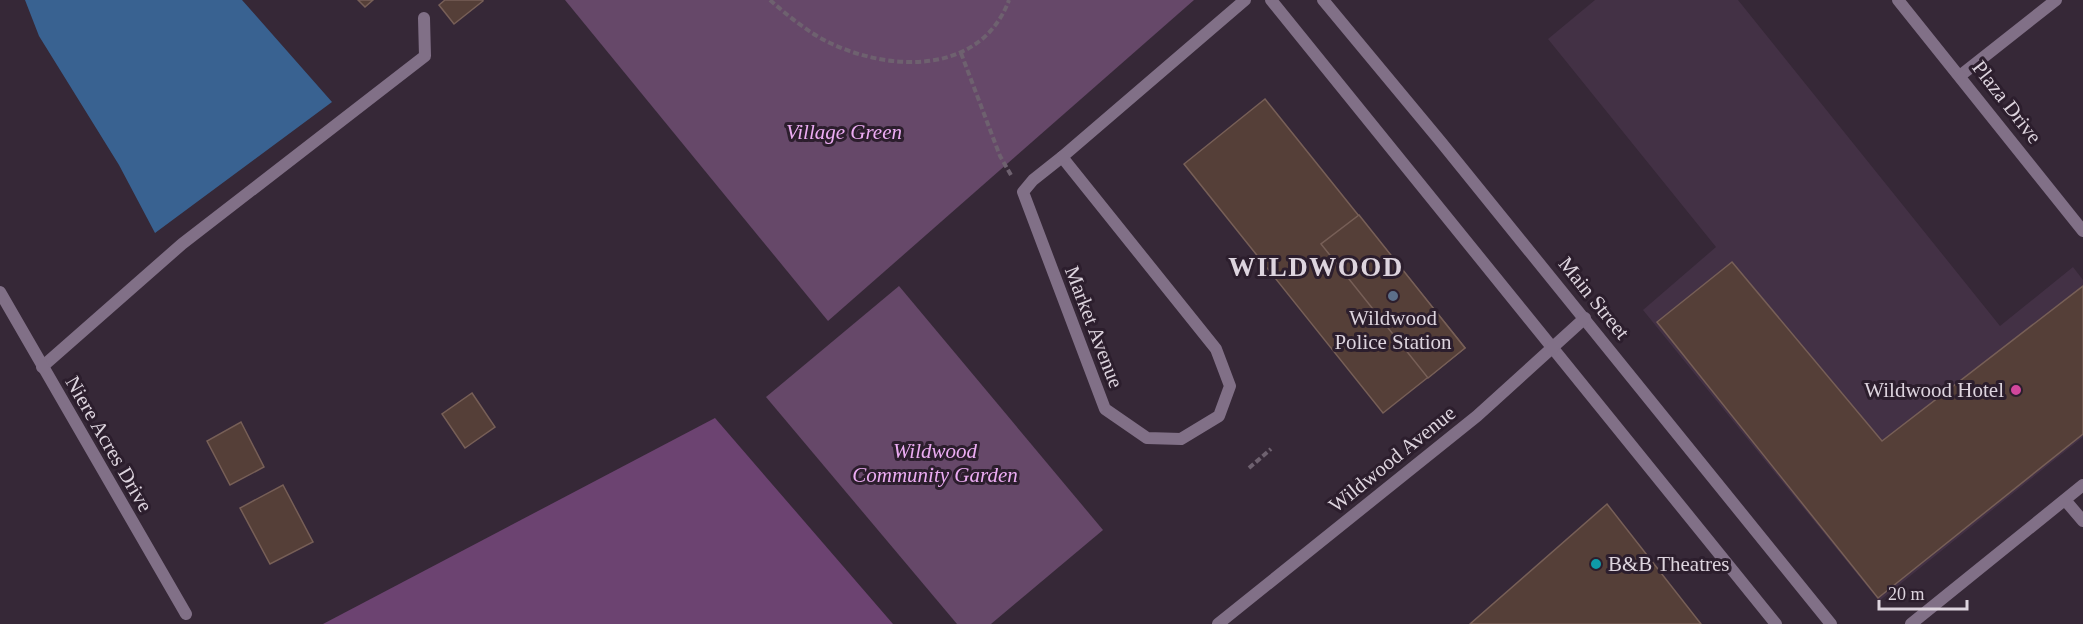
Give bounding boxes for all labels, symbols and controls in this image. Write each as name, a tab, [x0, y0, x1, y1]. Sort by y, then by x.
street label: Plaza Drive	[1967, 56, 2047, 148]
park label: Village Green	[786, 120, 902, 144]
district label: WILDWOOD	[1228, 252, 1404, 282]
street label: Main Street	[1554, 252, 1634, 344]
street label: Market Avenue	[1060, 263, 1128, 391]
marker: Wildwood Police Station	[1386, 289, 1400, 303]
place label: Wildwood Police Station	[1334, 306, 1452, 354]
street label: Niere Acres Drive	[60, 372, 158, 516]
place label: Wildwood Hotel	[1864, 378, 2004, 402]
marker: Wildwood Hotel	[2009, 383, 2023, 397]
street label: Wildwood Avenue	[1324, 401, 1460, 517]
park label: Wildwood Community Garden	[852, 439, 1018, 487]
place label: B&B Theatres	[1608, 552, 1730, 576]
marker: B&B Theatres	[1589, 557, 1603, 571]
scale bar	[1879, 573, 1968, 611]
text: 20 m	[1888, 584, 1925, 604]

